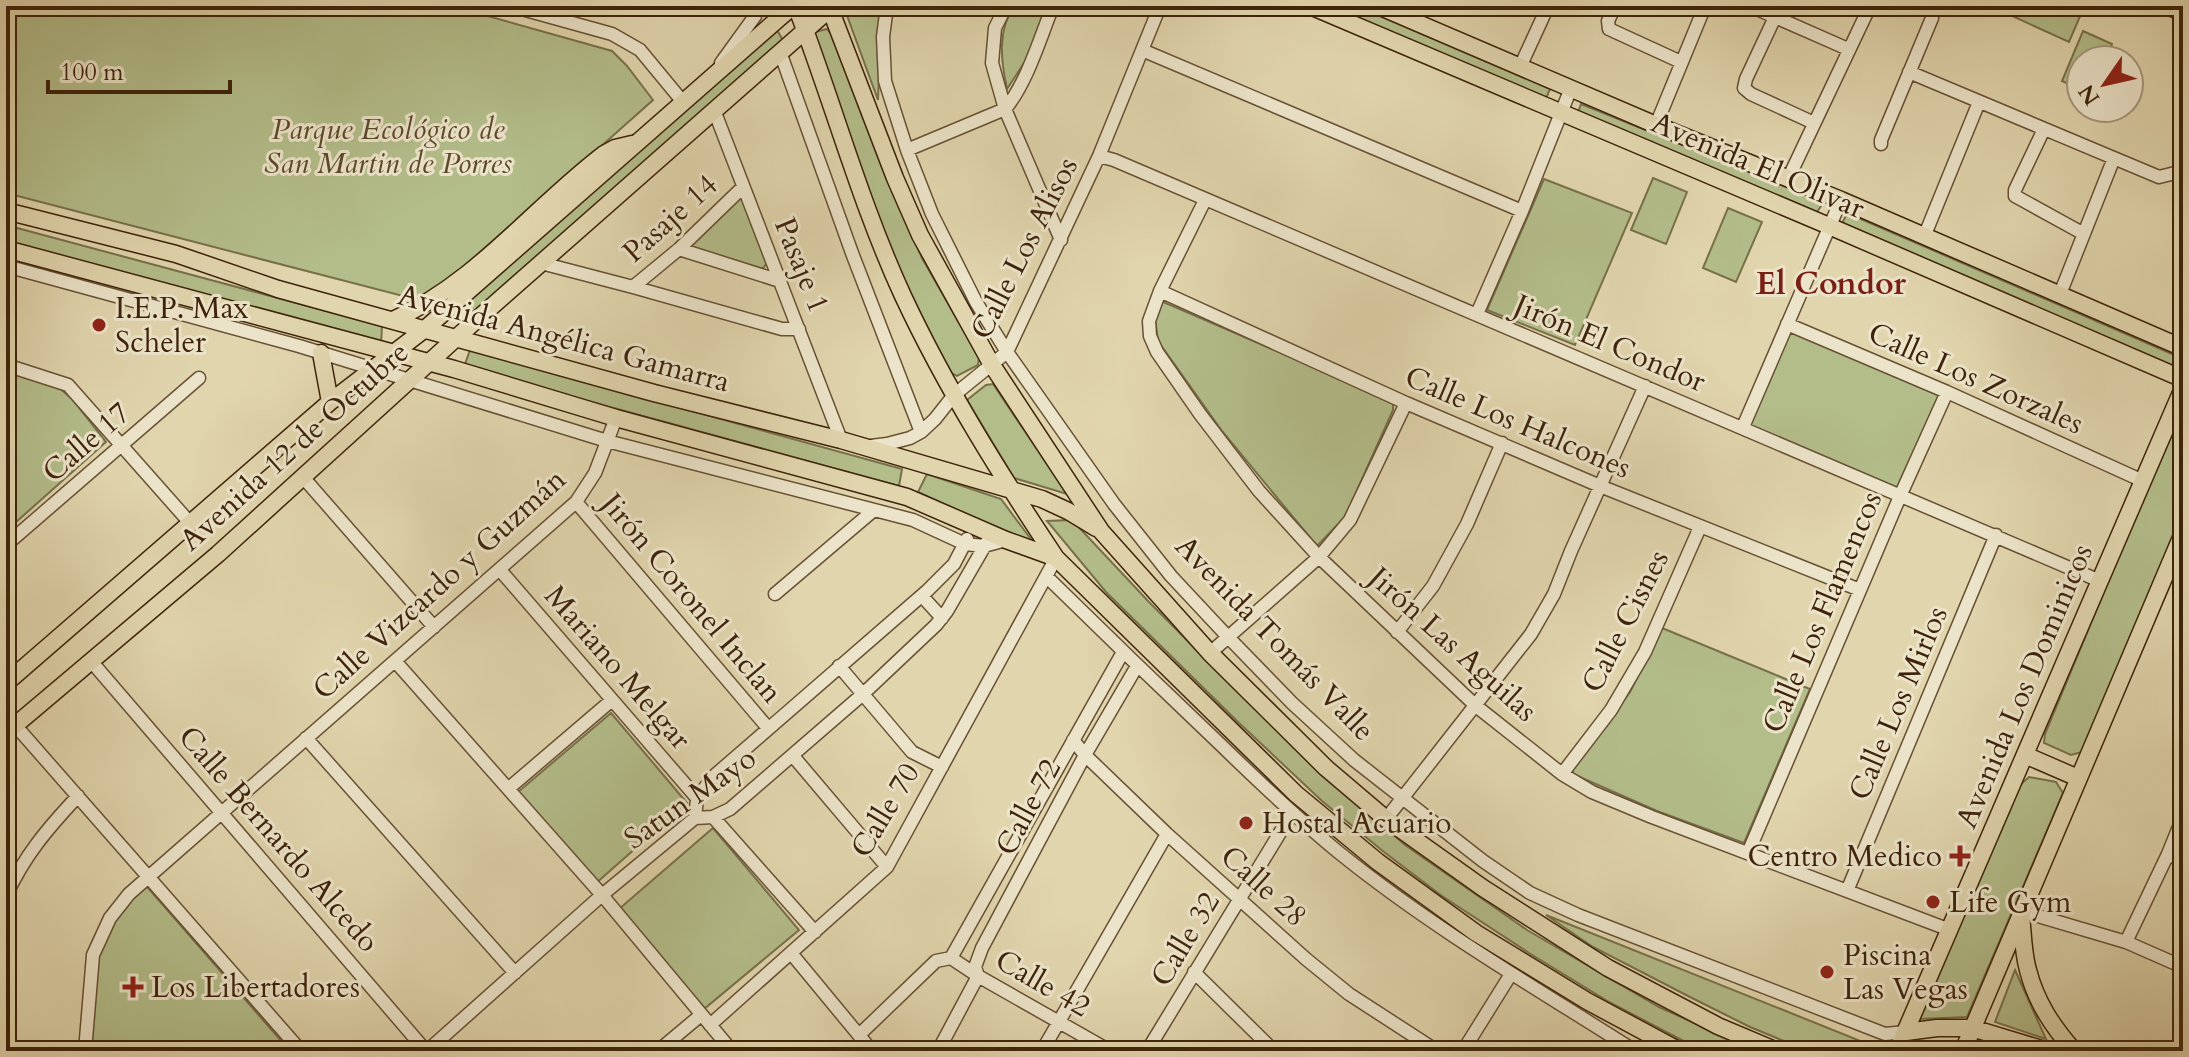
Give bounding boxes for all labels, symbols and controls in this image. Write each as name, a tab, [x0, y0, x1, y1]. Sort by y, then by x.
scale bar	[48, 44, 230, 94]
north arrow	[2065, 44, 2145, 124]
text: 100 m	[60, 56, 124, 89]
text: N	[2071, 78, 2107, 111]
street label: Avenida El Olivar	[1645, 102, 1871, 229]
park label: Parque Ecológico de San Martin de Porres	[264, 109, 512, 184]
street label: Calle Los Alisos	[961, 150, 1088, 346]
street label: Pasaje 14	[614, 165, 727, 272]
street label: Pasaje 1	[764, 212, 839, 319]
district label: El Condor	[1756, 262, 1906, 306]
street label: Avenida Angélica Gamarra	[393, 274, 734, 403]
street label: Jirón El Condor	[1504, 283, 1712, 402]
place label: I.E.P. Max Scheler	[115, 288, 249, 363]
street label: Calle Los Zorzales	[1862, 313, 2090, 444]
marker: I.E.P. Max Scheler	[90, 316, 108, 334]
street label: Avenida 12 de Octubre	[171, 332, 418, 560]
street label: Calle Los Halcones	[1399, 356, 1637, 489]
street label: Calle 17	[34, 393, 139, 492]
street label: Calle Vizcardo y Guzmán	[304, 460, 575, 709]
street label: Jirón Coronel Inclan	[589, 482, 792, 712]
street label: Calle Los Flamencos	[1753, 485, 1892, 739]
street label: Avenida Tomás Valle	[1166, 527, 1384, 750]
street label: Avenida Los Dominicos	[1946, 538, 2103, 835]
street label: Calle Cisnes	[1572, 543, 1679, 700]
street label: Jirón Las Aguilas	[1357, 555, 1546, 731]
street label: Mariano Melgar	[535, 576, 700, 758]
street label: Calle Los Mirlos	[1839, 600, 1958, 806]
street label: Calle Bernardo Alcedo	[169, 717, 388, 961]
street label: Satun Mayo	[616, 738, 764, 859]
street label: Calle 72	[986, 752, 1071, 863]
street label: Calle 70	[841, 755, 930, 865]
place label: Hostal Acuario	[1262, 803, 1452, 844]
marker: Hostal Acuario	[1237, 814, 1255, 832]
street label: Calle 28	[1211, 836, 1316, 936]
place label: Centro Medico	[1748, 836, 1942, 877]
marker: Centro Medico	[1949, 845, 1971, 867]
place label: Life Gym	[1949, 882, 2072, 923]
street label: Calle 32	[1141, 884, 1230, 994]
marker: Life Gym	[1924, 893, 1942, 911]
place label: Piscina Las Vegas	[1843, 935, 1968, 1010]
street label: Calle 42	[988, 940, 1098, 1027]
marker: Piscina Las Vegas	[1818, 963, 1836, 981]
place label: Los Libertadores	[151, 967, 360, 1008]
marker: Los Libertadores	[122, 976, 144, 998]

